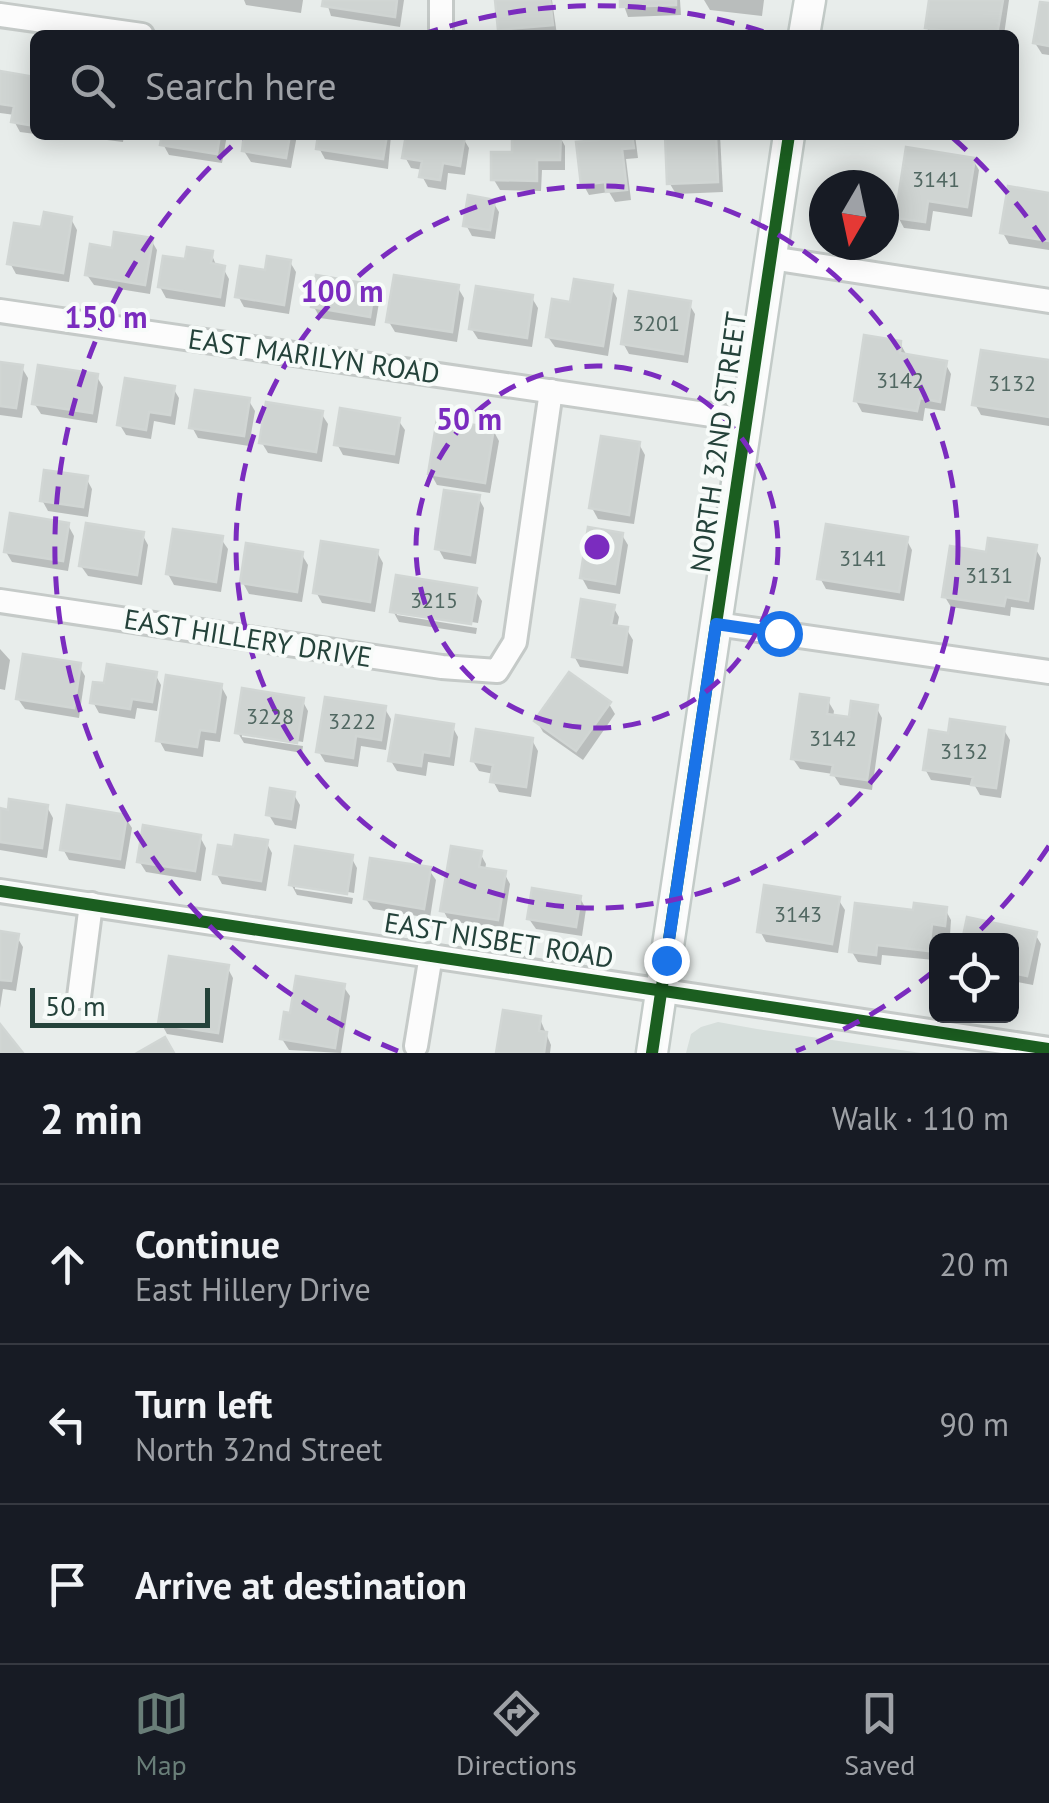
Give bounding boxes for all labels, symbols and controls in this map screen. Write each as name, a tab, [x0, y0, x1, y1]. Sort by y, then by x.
search box	[30, 30, 1019, 140]
icon: search	[65, 58, 120, 113]
text: Search here	[145, 61, 337, 110]
house number: 3141	[912, 165, 960, 193]
north arrow	[809, 170, 899, 260]
text: 100 m	[301, 271, 383, 310]
text: 150 m	[65, 297, 147, 336]
house number: 3201	[632, 309, 680, 337]
street label: NORTH 32ND STREET	[681, 309, 754, 575]
street label: EAST MARILYN ROAD	[186, 320, 442, 391]
house number: 3142	[876, 366, 924, 394]
house number: 3132	[988, 369, 1036, 397]
text: 50 m	[436, 399, 502, 438]
centre of rings	[579, 529, 615, 565]
house number: 3141	[839, 544, 887, 572]
house number: 3131	[965, 561, 1013, 589]
house number: 3215	[410, 586, 458, 614]
street label: EAST HILLERY DRIVE	[121, 600, 375, 675]
route start	[757, 611, 803, 657]
house number: 3228	[246, 702, 294, 730]
house number: 3222	[328, 707, 376, 735]
house number: 3142	[809, 724, 857, 752]
house number: 3132	[940, 737, 988, 765]
house number: 3143	[774, 900, 822, 928]
street label: EAST NISBET ROAD	[382, 903, 616, 976]
map controls	[929, 933, 1019, 1023]
button: locate	[929, 933, 1019, 1023]
route end	[644, 938, 690, 984]
scale bar	[30, 983, 210, 1028]
text: 50 m	[45, 987, 106, 1024]
text: 2 min	[40, 1091, 142, 1146]
text: Walk · 110 m	[832, 1097, 1009, 1139]
text: Continue	[135, 1219, 280, 1268]
icon: ahead	[40, 1237, 95, 1292]
text: 20 m	[940, 1243, 1009, 1285]
text: East Hillery Drive	[135, 1268, 371, 1310]
text: Turn left	[135, 1379, 272, 1428]
icon: left	[40, 1397, 95, 1452]
text: 90 m	[940, 1403, 1009, 1445]
text: North 32nd Street	[135, 1428, 382, 1470]
icon: arrive	[40, 1557, 95, 1612]
text: Arrive at destination	[135, 1560, 467, 1609]
tab: Map	[134, 1686, 189, 1783]
tab: Directions	[456, 1686, 577, 1783]
tab: Saved	[844, 1686, 915, 1783]

